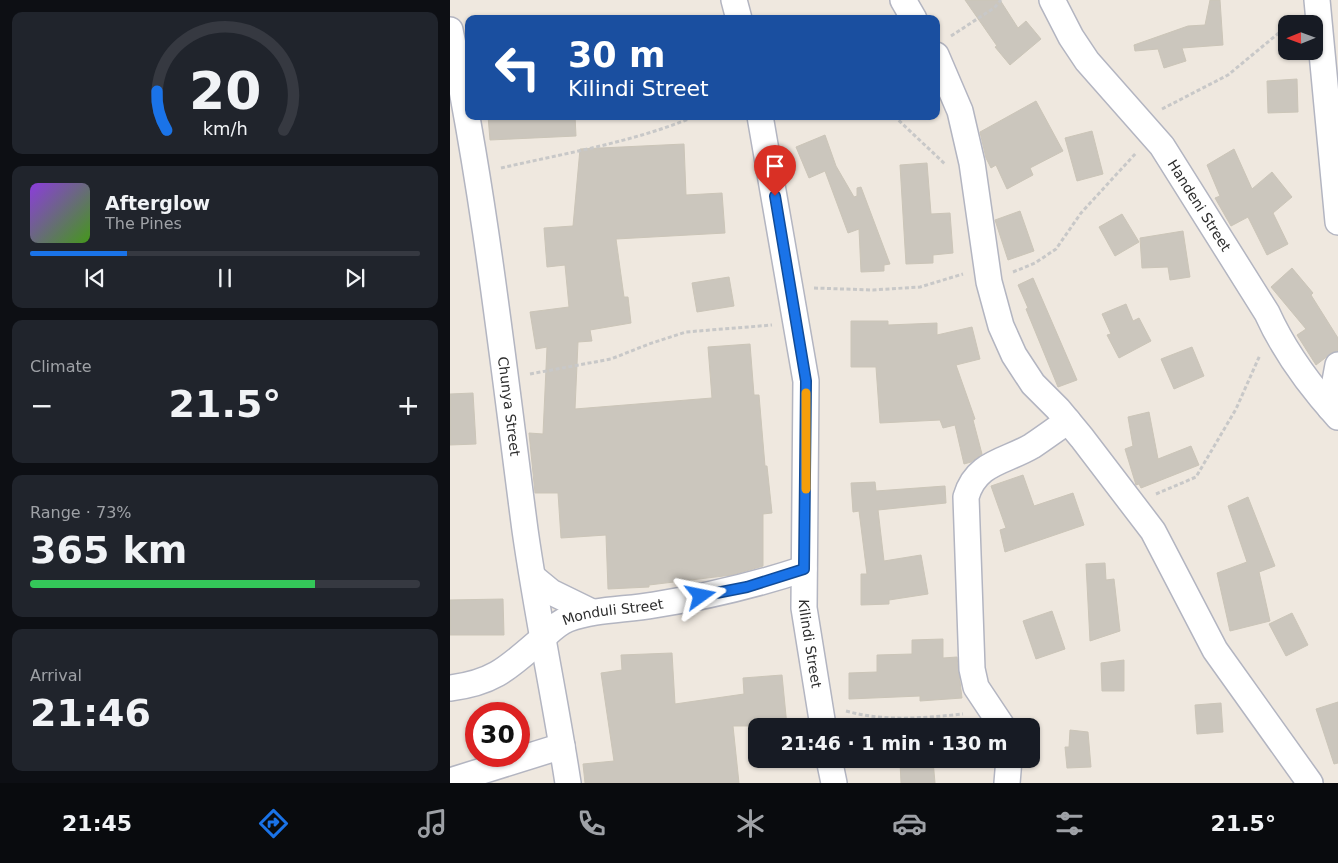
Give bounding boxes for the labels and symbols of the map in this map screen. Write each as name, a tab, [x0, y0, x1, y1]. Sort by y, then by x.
north arrow	[1278, 15, 1322, 60]
pin	[754, 145, 796, 196]
street label: Handeni Street	[1165, 157, 1234, 255]
street label: Chunya Street	[495, 355, 523, 458]
position arrow	[674, 569, 726, 621]
street label: Monduli Street	[560, 596, 665, 628]
street label: Kilindi Street	[796, 599, 825, 690]
speed limit sign: 30	[465, 702, 530, 767]

